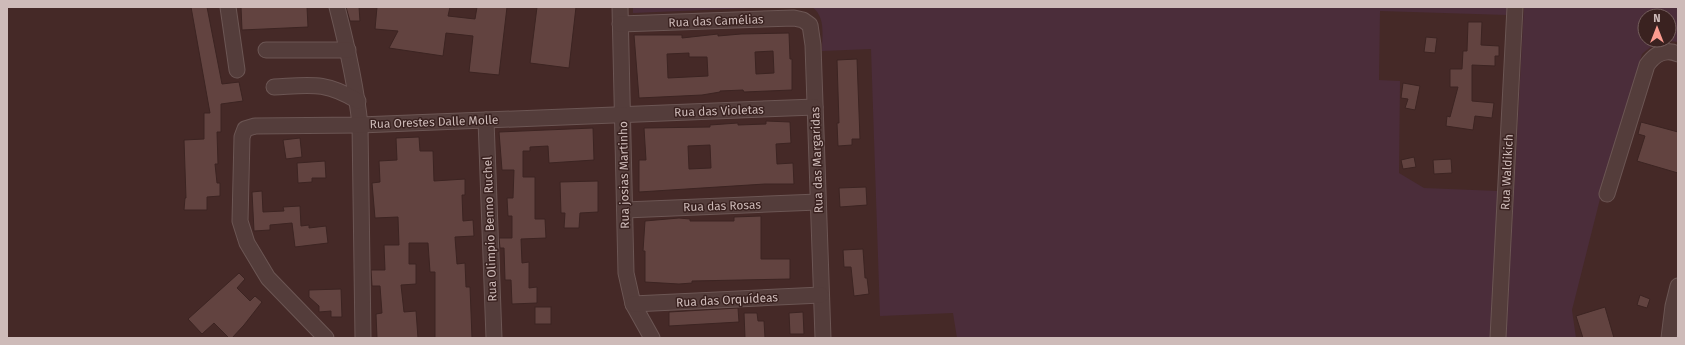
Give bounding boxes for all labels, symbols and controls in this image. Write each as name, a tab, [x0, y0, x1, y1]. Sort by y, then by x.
north arrow	[1637, 8, 1677, 48]
street label: Rua das Camélias	[668, 12, 764, 30]
text: N	[1653, 12, 1661, 25]
street label: Rua das Violetas	[674, 102, 764, 120]
street label: Rua das Margaridas	[808, 106, 826, 213]
street label: Rua Orestes Dalle Molle	[369, 113, 499, 131]
street label: Rua josias Martinho	[616, 121, 632, 229]
street label: Rua Waldikich	[1498, 134, 1516, 210]
street label: Rua Olimpio Benno Ruchel	[480, 156, 500, 302]
street label: Rua das Rosas	[683, 198, 762, 214]
street label: Rua das Orquídeas	[676, 290, 779, 310]

